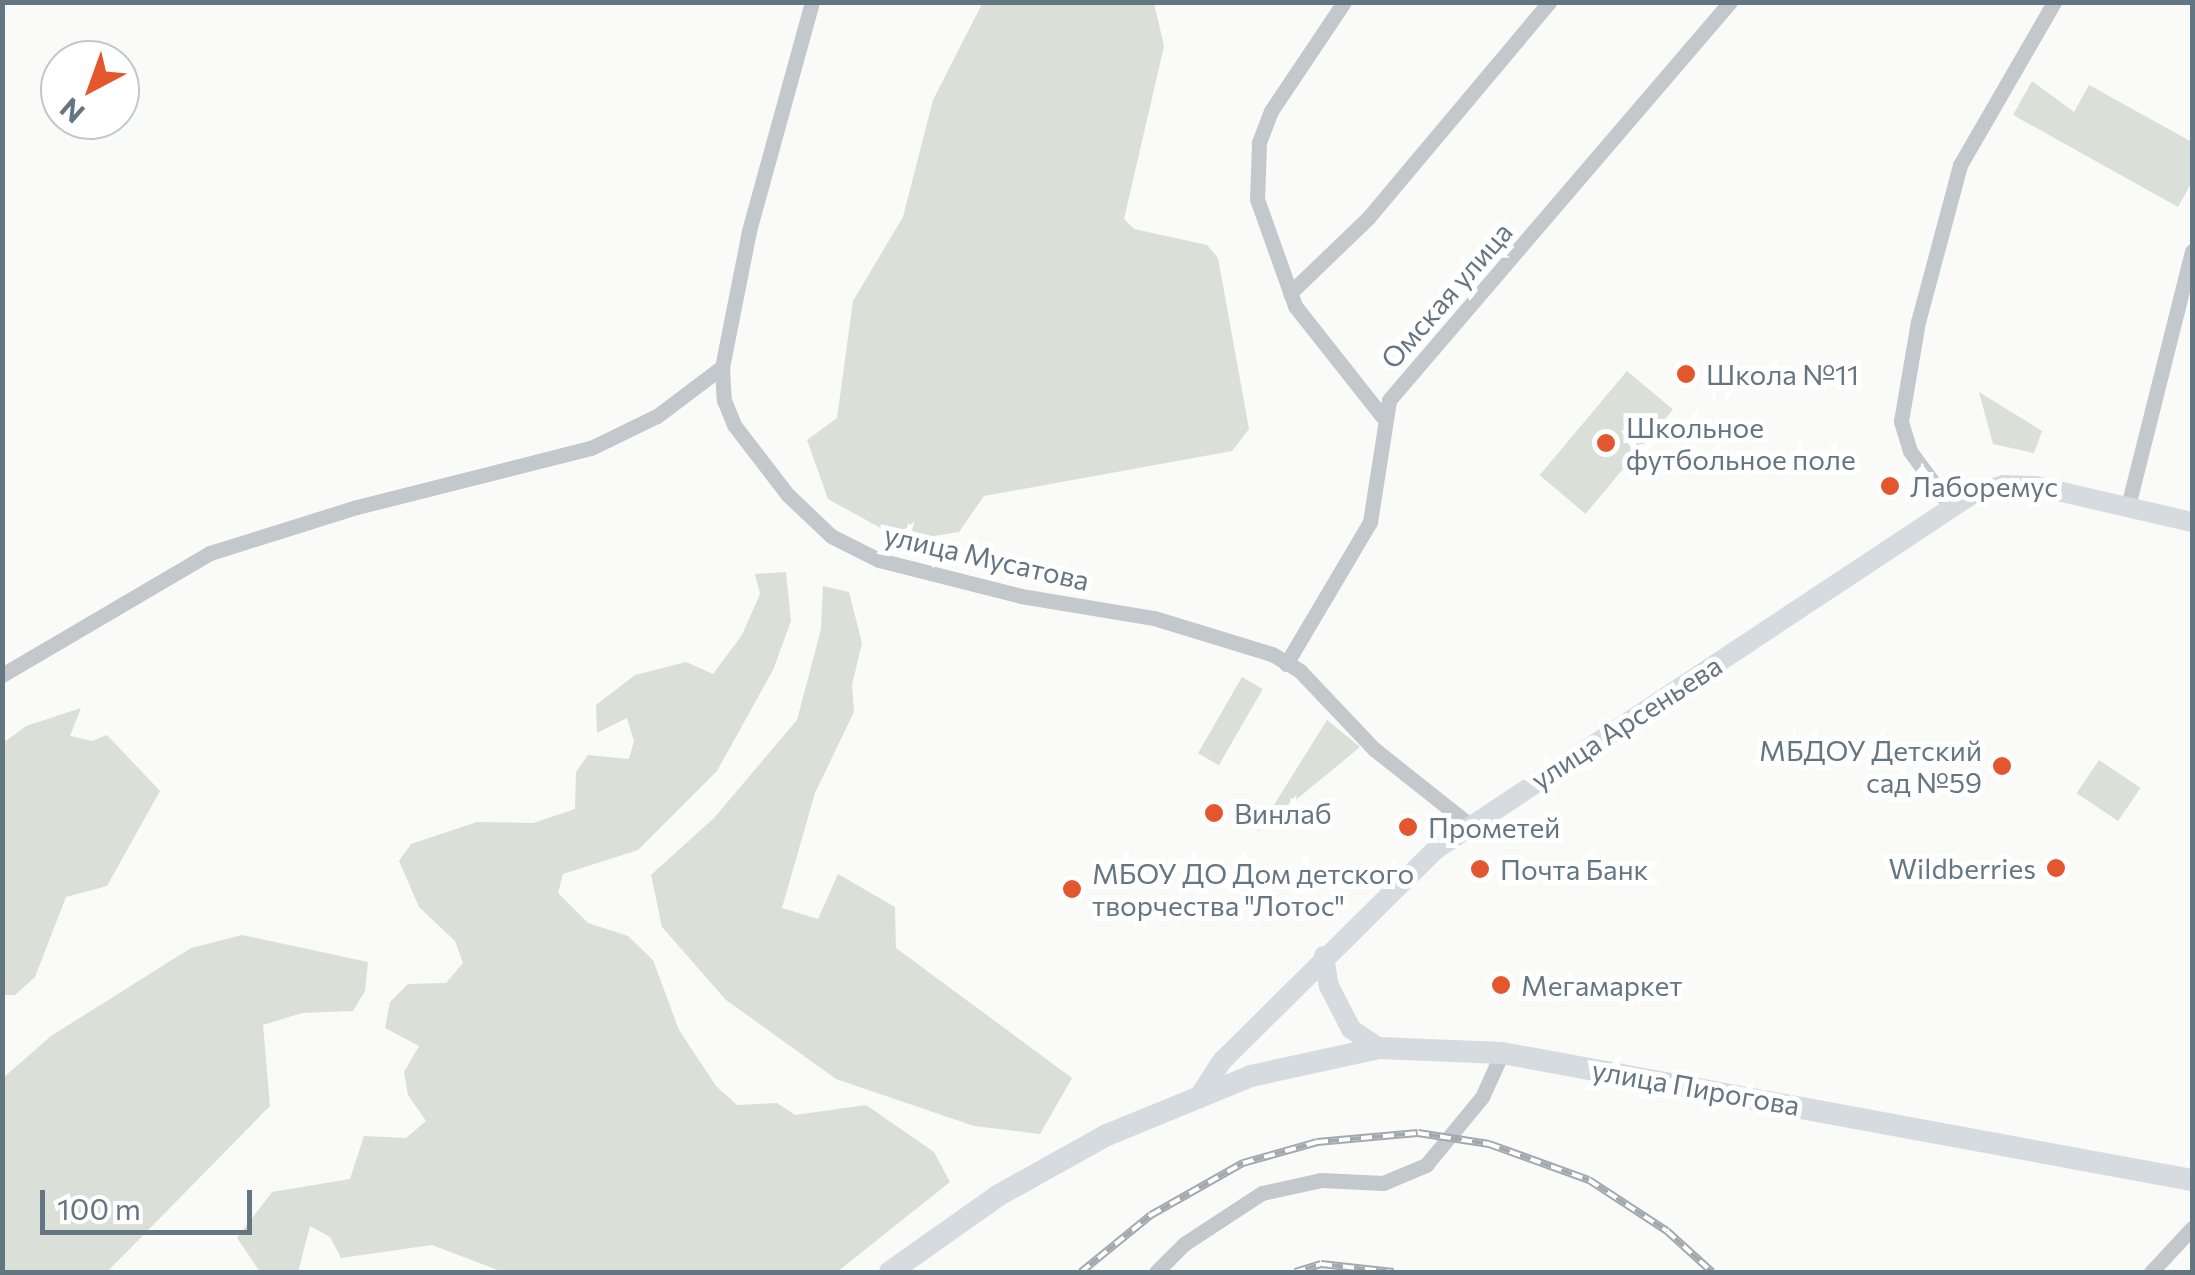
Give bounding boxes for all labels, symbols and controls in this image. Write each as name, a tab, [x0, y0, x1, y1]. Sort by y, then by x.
north arrow	[40, 40, 140, 140]
text: N	[53, 91, 91, 131]
street label: Омская улица	[1373, 215, 1519, 375]
place label: Школа №11	[1706, 357, 1859, 391]
marker: Школа №11	[1675, 363, 1697, 385]
place label: Школьное футбольное поле	[1626, 410, 1856, 476]
marker: Школьное футбольное поле	[1595, 432, 1617, 454]
place label: Лаборемус	[1910, 469, 2058, 503]
marker: Лаборемус	[1879, 475, 1901, 497]
street label: улица Мусатова	[881, 517, 1093, 597]
street label: улица Арсеньева	[1524, 648, 1728, 796]
place label: МБДОУ Детский сад №59	[1759, 733, 1982, 799]
marker: МБДОУ Детский сад №59	[1991, 755, 2013, 777]
place label: Винлаб	[1234, 796, 1332, 830]
marker: Винлаб	[1203, 802, 1225, 824]
place label: Прометей	[1428, 810, 1560, 844]
marker: Прометей	[1397, 816, 1419, 838]
place label: Wildberries	[1889, 851, 2036, 885]
place label: Почта Банк	[1500, 852, 1649, 886]
place label: МБОУ ДО Дом детского творчества "Лотос"	[1092, 856, 1414, 922]
marker: Wildberries	[2045, 857, 2067, 879]
marker: Почта Банк	[1469, 858, 1491, 880]
marker: МБОУ ДО Дом детского творчества "Лотос"	[1061, 878, 1083, 900]
place label: Мегамаркет	[1521, 968, 1682, 1002]
marker: Мегамаркет	[1490, 974, 1512, 996]
street label: улица Пирогова	[1590, 1052, 1802, 1122]
scale bar	[45, 1170, 258, 1232]
text: 100 m	[57, 1189, 141, 1226]

